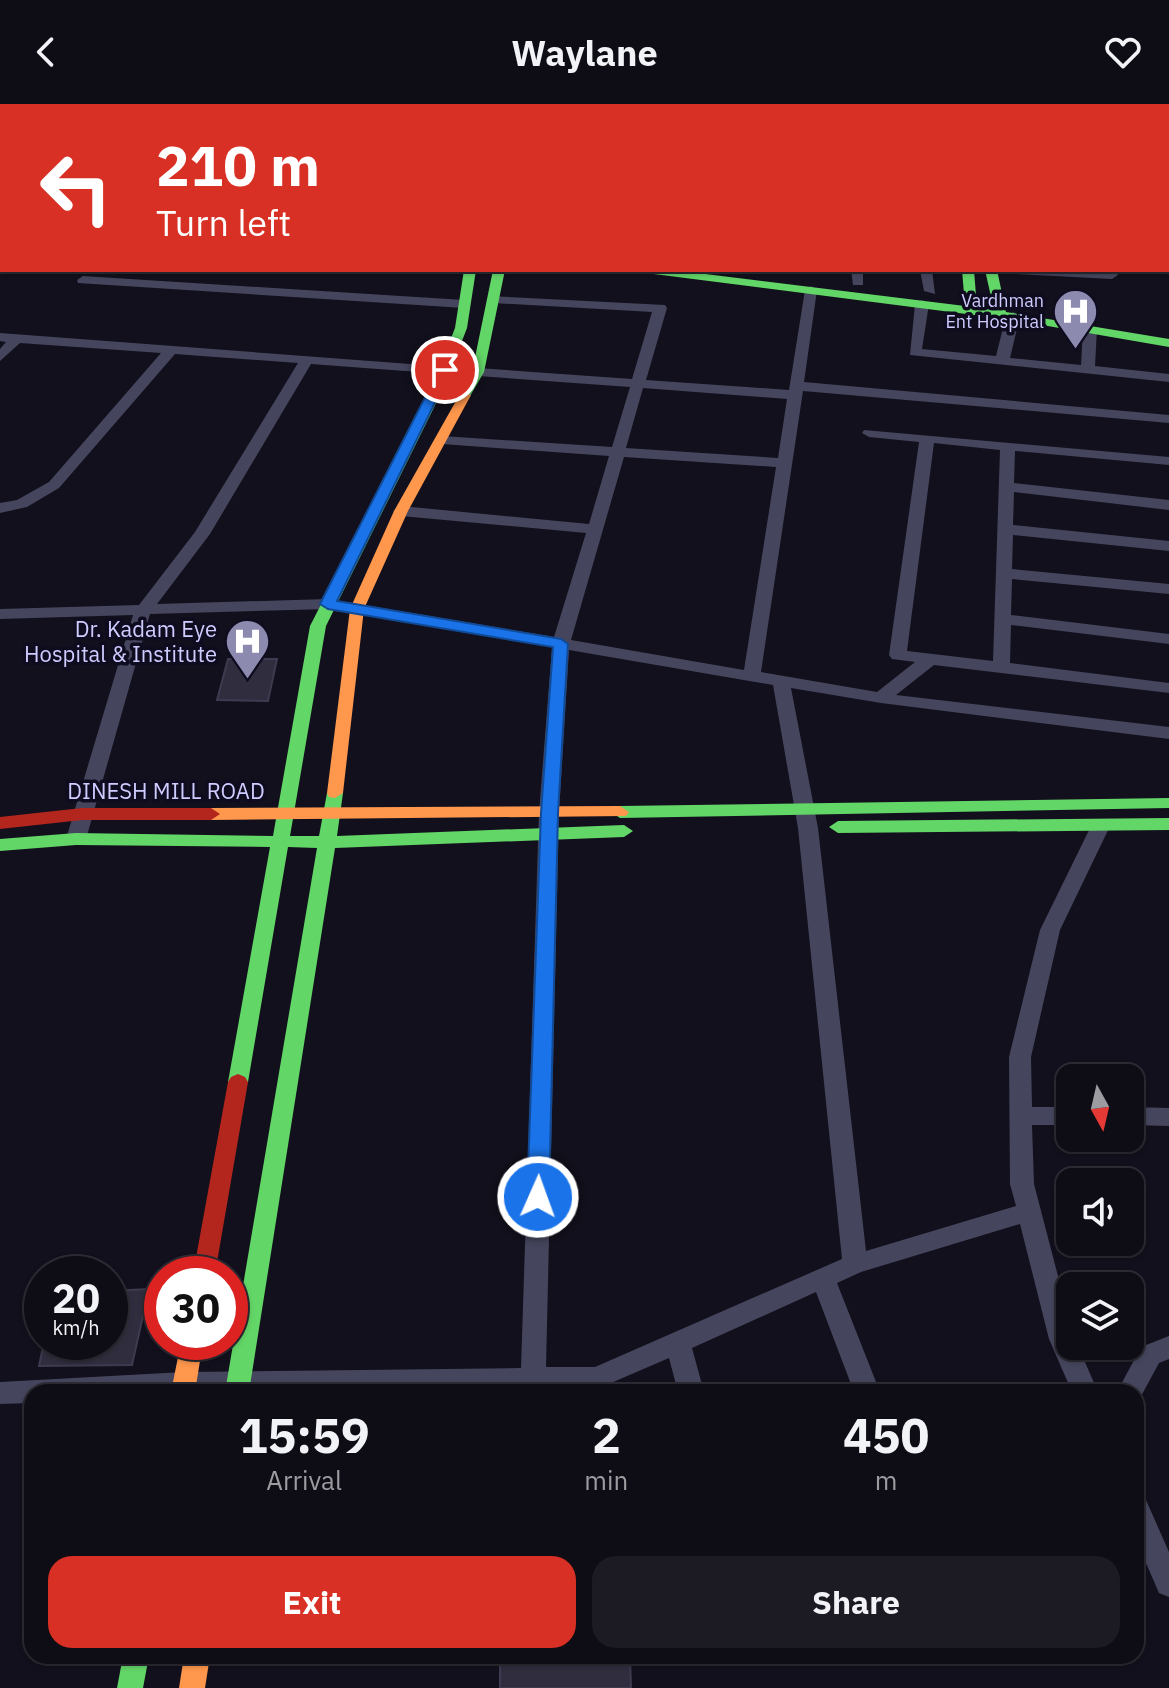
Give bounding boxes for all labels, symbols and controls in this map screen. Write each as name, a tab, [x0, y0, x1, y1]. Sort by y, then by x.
text: Waylane	[511, 29, 658, 76]
icon: back	[24, 30, 68, 74]
icon: heart	[1101, 30, 1145, 74]
text: 210 m	[156, 129, 320, 201]
icon: left	[24, 136, 128, 240]
text: Turn left	[156, 199, 291, 246]
hospital icon: Vardhman Ent Hospital	[1051, 287, 1099, 350]
place label: Vardhman Ent Hospital	[945, 289, 1044, 333]
pin	[411, 336, 479, 404]
icon: arrive	[423, 348, 467, 392]
place label: Dr. Kadam Eye Hospital & Institute	[24, 614, 217, 668]
hospital icon: Dr. Kadam Eye Hospital & Institute	[224, 618, 272, 681]
street label: DINESH MILL ROAD	[67, 776, 265, 805]
north arrow	[1056, 1064, 1144, 1152]
map controls	[1056, 1064, 1144, 1360]
position arrow	[496, 1155, 580, 1239]
button: sound	[1056, 1168, 1144, 1256]
speed limit sign: 30	[144, 1256, 248, 1360]
text: 20	[52, 1272, 100, 1324]
button: layers	[1056, 1272, 1144, 1360]
text: km/h	[52, 1314, 100, 1341]
text: 15:59	[239, 1404, 370, 1466]
text: 2	[592, 1404, 621, 1466]
text: 450	[843, 1404, 929, 1466]
text: Arrival	[266, 1463, 342, 1497]
text: min	[584, 1463, 628, 1497]
text: m	[875, 1463, 897, 1497]
button: Exit	[48, 1556, 576, 1648]
button: Share	[592, 1556, 1120, 1648]

